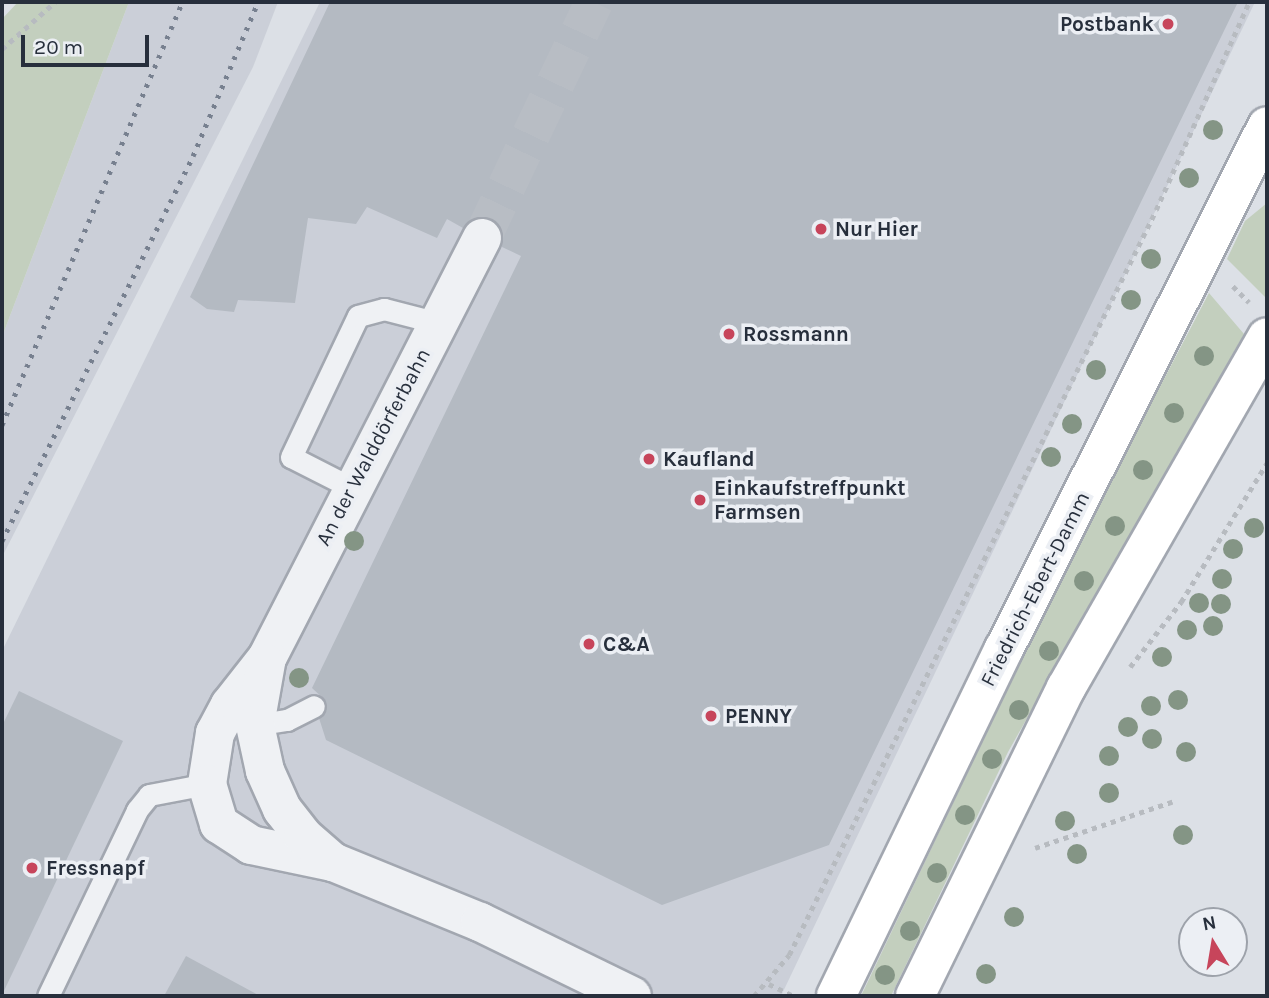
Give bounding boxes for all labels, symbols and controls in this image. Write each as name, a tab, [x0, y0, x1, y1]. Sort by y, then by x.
place label: Postbank	[1060, 11, 1154, 37]
marker: Postbank	[1160, 16, 1176, 32]
scale bar	[24, 21, 152, 65]
text: 20 m	[34, 35, 83, 59]
place label: Nur Hier	[835, 216, 918, 242]
marker: Nur Hier	[813, 221, 829, 237]
place label: Rossmann	[743, 321, 849, 347]
marker: Rossmann	[721, 326, 737, 342]
street label: An der Walddörferbahn	[310, 344, 436, 550]
place label: Kaufland	[663, 446, 755, 472]
marker: Kaufland	[641, 451, 657, 467]
place label: Einkaufstreffpunkt Farmsen	[714, 475, 906, 525]
street label: Friedrich-Ebert-Damm	[975, 487, 1095, 691]
marker: Einkaufstreffpunkt Farmsen	[692, 492, 708, 508]
place label: C&A	[603, 631, 650, 657]
marker: C&A	[581, 636, 597, 652]
place label: PENNY	[725, 703, 792, 729]
marker: PENNY	[703, 708, 719, 724]
place label: Fressnapf	[46, 855, 145, 881]
marker: Fressnapf	[24, 860, 40, 876]
north arrow	[1178, 907, 1248, 977]
text: N	[1201, 911, 1218, 935]

